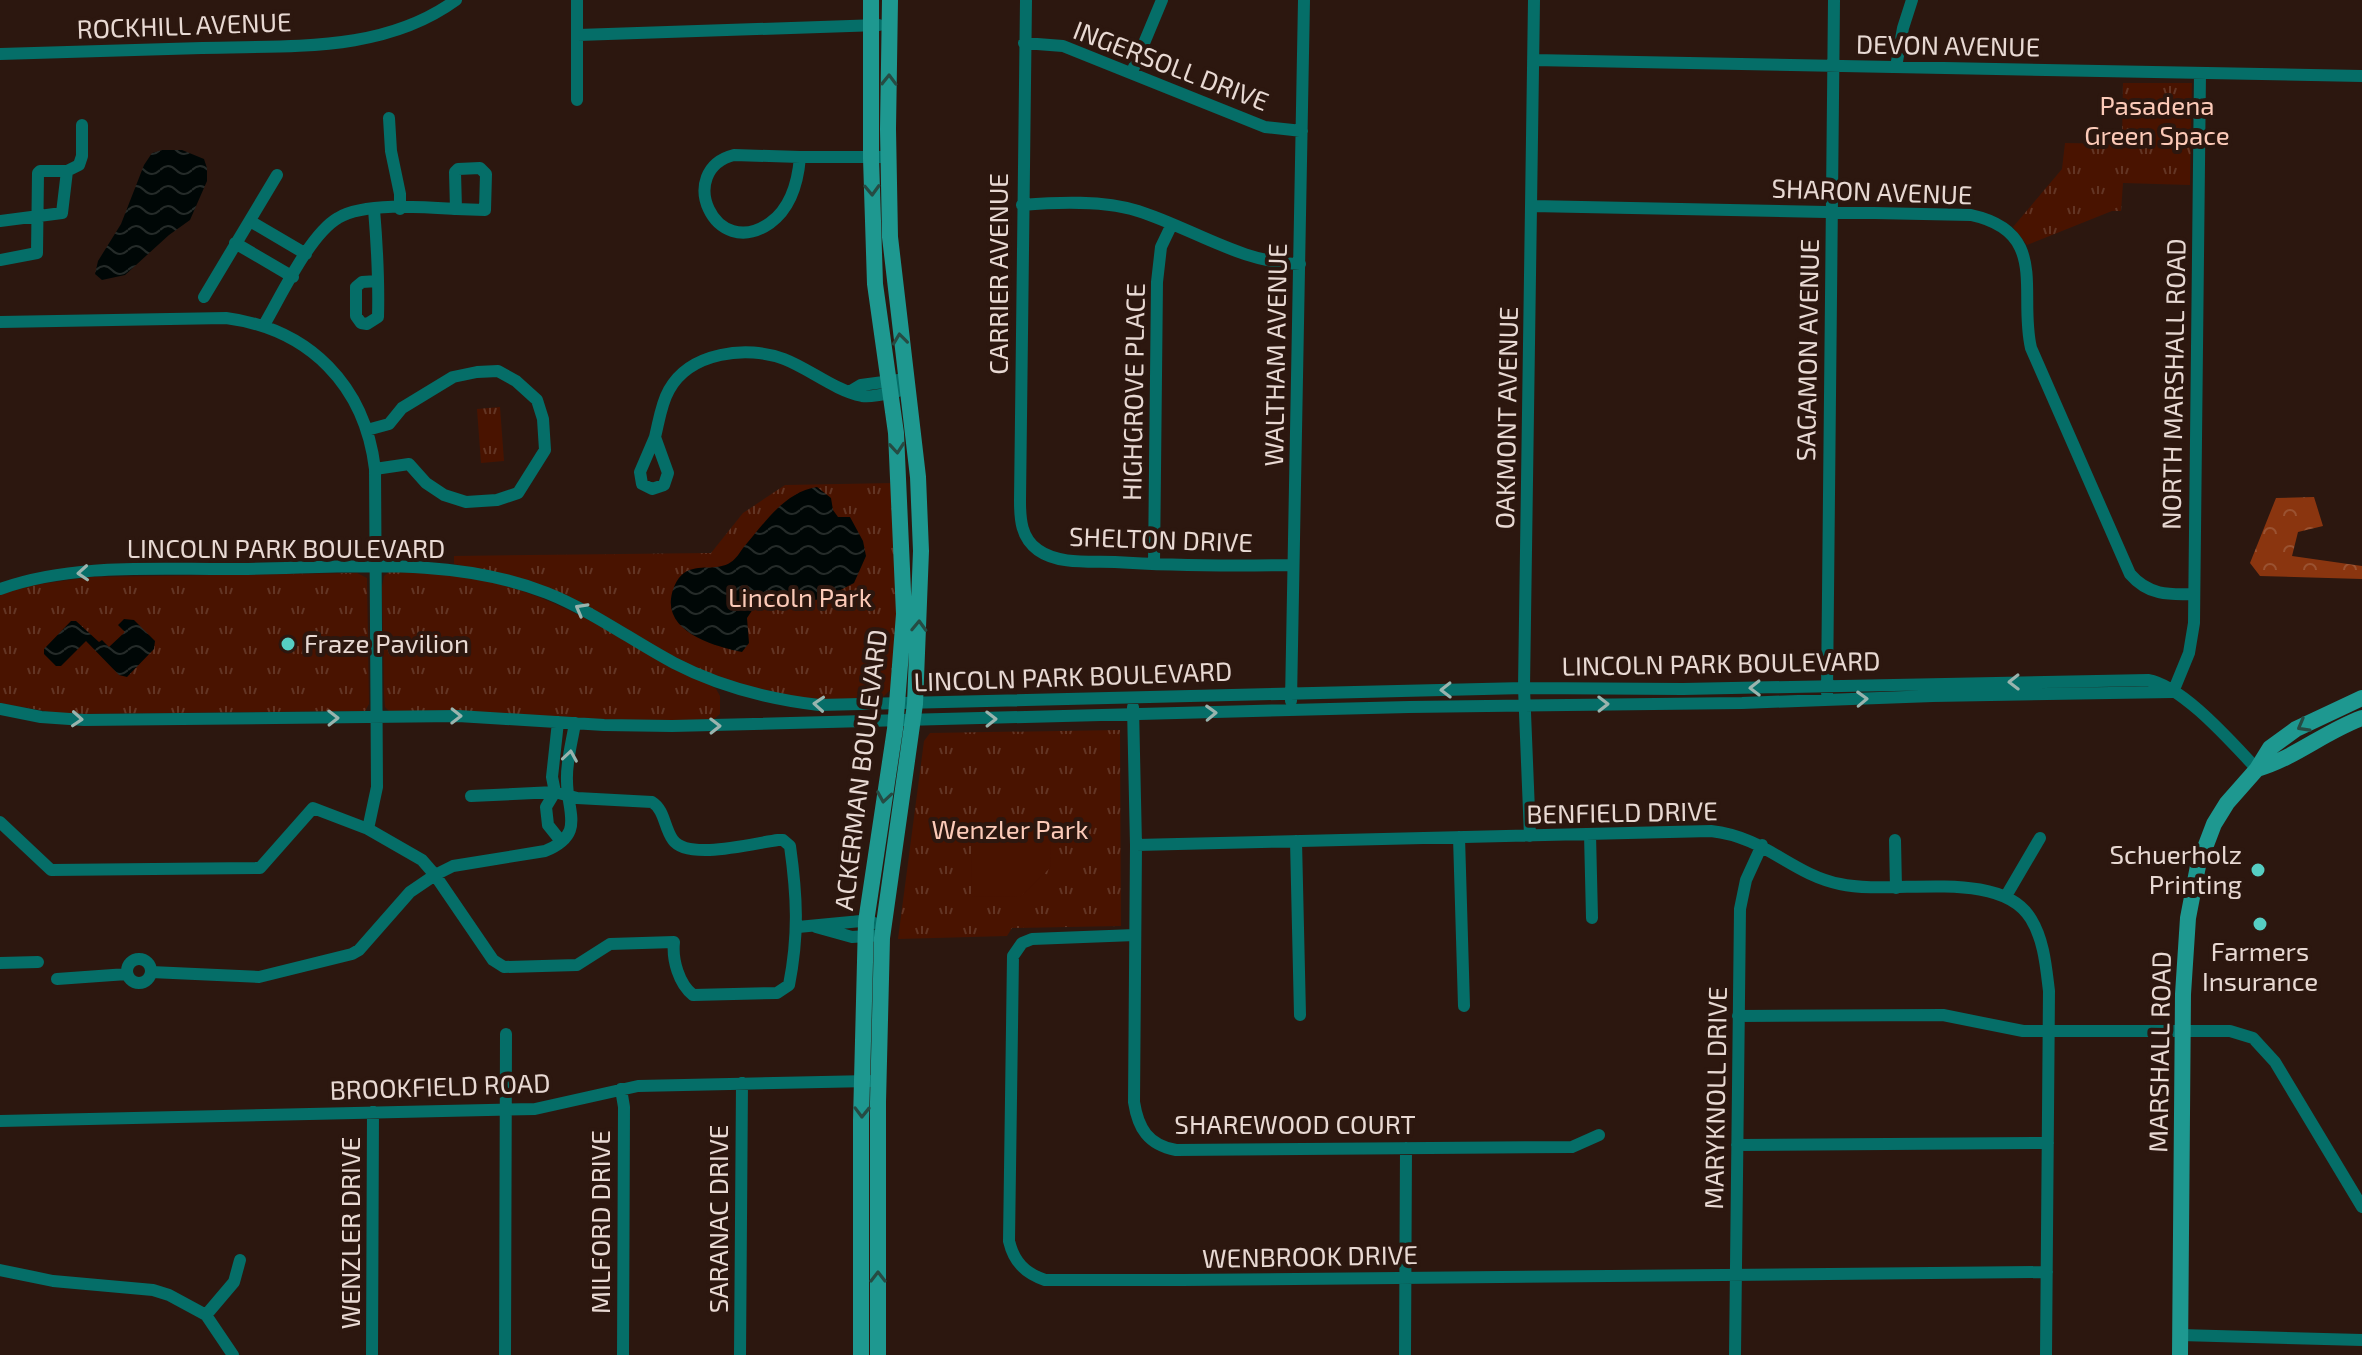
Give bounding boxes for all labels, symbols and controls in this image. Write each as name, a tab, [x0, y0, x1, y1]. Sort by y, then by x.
street label: ROCKHILL AVENUE	[76, 5, 292, 44]
street label: INGERSOLL DRIVE	[1070, 13, 1273, 116]
street label: DEVON AVENUE	[1856, 27, 2040, 62]
one-way arrow	[880, 73, 897, 86]
park label: Pasadena Green Space	[2084, 89, 2230, 150]
street label: SHARON AVENUE	[1771, 172, 1973, 209]
street label: CARRIER AVENUE	[982, 173, 1013, 375]
one-way arrow	[863, 184, 881, 197]
street label: SAGAMON AVENUE	[1789, 238, 1824, 462]
street label: NORTH MARSHALL ROAD	[2154, 238, 2191, 530]
street label: WALTHAM AVENUE	[1257, 243, 1292, 467]
street label: HIGHGROVE PLACE	[1115, 283, 1150, 501]
street label: OAKMONT AVENUE	[1488, 306, 1523, 530]
one-way arrow	[892, 332, 909, 345]
one-way arrow	[888, 442, 905, 455]
street label: SHELTON DRIVE	[1069, 520, 1254, 557]
street label: LINCOLN PARK BOULEVARD	[127, 532, 445, 563]
one-way arrow	[76, 564, 89, 581]
park label: Lincoln Park	[728, 581, 872, 612]
one-way arrow	[574, 604, 589, 619]
one-way arrow	[910, 619, 927, 632]
place label: Fraze Pavilion	[304, 627, 469, 658]
street label: ACKERMAN BOULEVARD	[827, 627, 892, 912]
marker: Fraze Pavilion	[279, 635, 297, 653]
street label: LINCOLN PARK BOULEVARD	[1561, 644, 1881, 681]
street label: LINCOLN PARK BOULEVARD	[913, 654, 1233, 697]
one-way arrow	[2007, 673, 2020, 690]
one-way arrow	[1748, 680, 1761, 697]
one-way arrow	[1439, 681, 1452, 698]
one-way arrow	[1856, 690, 1869, 707]
one-way arrow	[812, 696, 825, 713]
one-way arrow	[1597, 696, 1610, 713]
one-way arrow	[1205, 704, 1218, 722]
one-way arrow	[450, 708, 463, 725]
one-way arrow	[327, 710, 340, 727]
one-way arrow	[985, 710, 998, 728]
one-way arrow	[71, 711, 84, 728]
one-way arrow	[2297, 716, 2311, 731]
one-way arrow	[709, 717, 722, 734]
one-way arrow	[560, 750, 577, 763]
one-way arrow	[876, 791, 893, 804]
street label: BENFIELD DRIVE	[1526, 794, 1718, 829]
park label: Wenzler Park	[931, 813, 1089, 844]
place label: Schuerholz Printing	[2110, 838, 2242, 899]
marker: Schuerholz Printing	[2249, 861, 2267, 879]
marker: Farmers Insurance	[2251, 915, 2269, 933]
place label: Farmers Insurance	[2202, 935, 2318, 996]
street label: MARSHALL ROAD	[2141, 951, 2176, 1153]
street label: MARYKNOLL DRIVE	[1697, 986, 1732, 1210]
street label: BROOKFIELD ROAD	[329, 1066, 551, 1105]
one-way arrow	[853, 1106, 870, 1119]
street label: SHAREWOOD COURT	[1174, 1108, 1416, 1139]
street label: SARANAC DRIVE	[702, 1125, 733, 1313]
street label: MILFORD DRIVE	[584, 1130, 615, 1314]
street label: WENZLER DRIVE	[334, 1137, 365, 1329]
street label: WENBROOK DRIVE	[1202, 1238, 1418, 1273]
one-way arrow	[869, 1270, 887, 1283]

